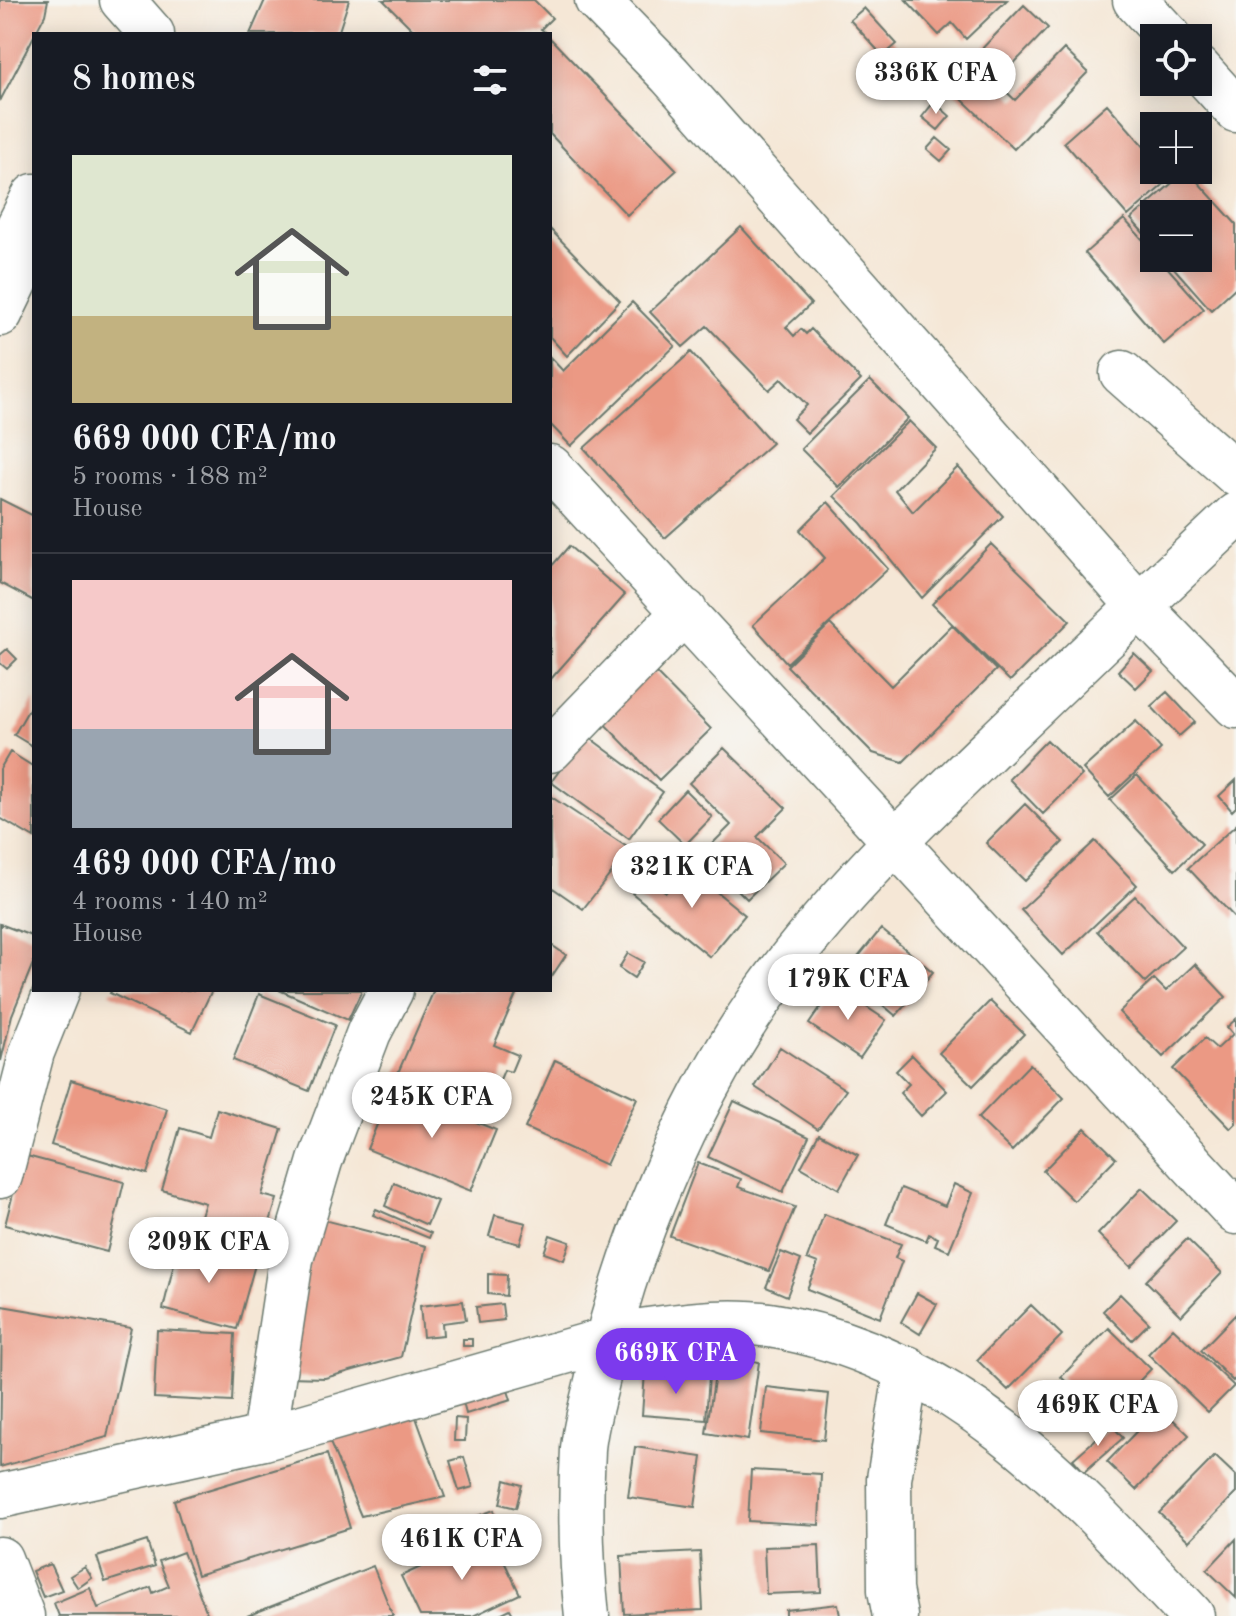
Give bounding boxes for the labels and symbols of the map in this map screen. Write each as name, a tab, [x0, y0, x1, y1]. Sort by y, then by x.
pin: 336K CFA	[853, 48, 1019, 116]
pin: 321K CFA	[609, 842, 775, 910]
pin: 179K CFA	[765, 954, 931, 1022]
pin: 245K CFA	[349, 1072, 515, 1140]
pin: 209K CFA	[126, 1217, 292, 1285]
pin: 669K CFA	[593, 1328, 759, 1396]
pin: 469K CFA	[1015, 1380, 1181, 1448]
pin: 461K CFA	[379, 1514, 545, 1582]

